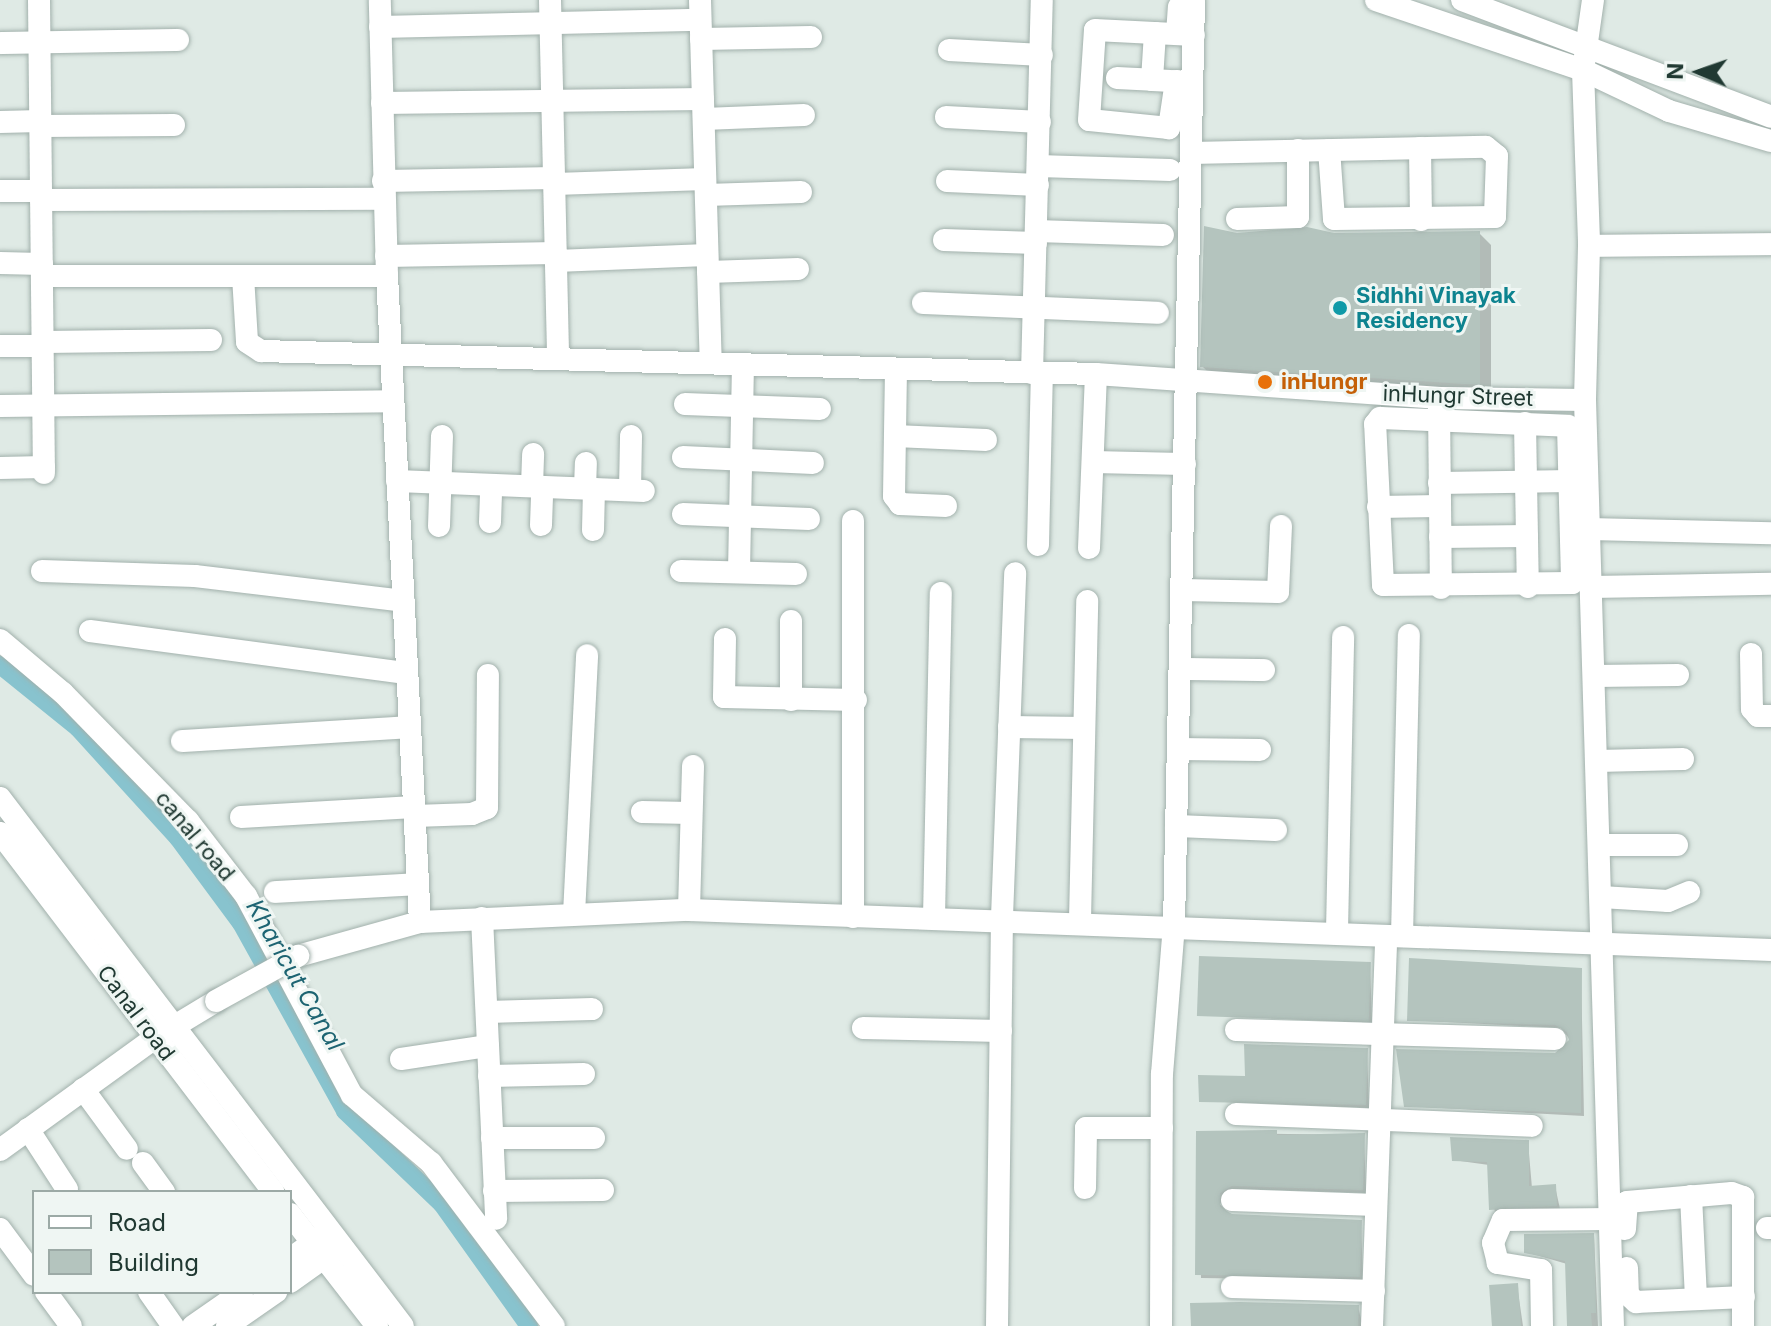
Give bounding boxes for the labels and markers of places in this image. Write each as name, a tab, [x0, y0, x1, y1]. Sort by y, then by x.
place label: Sidhhi Vinayak Residency	[1356, 282, 1516, 334]
marker: Sidhhi Vinayak Residency	[1331, 299, 1349, 317]
place label: inHungr	[1281, 369, 1367, 395]
marker: inHungr	[1256, 373, 1274, 391]

